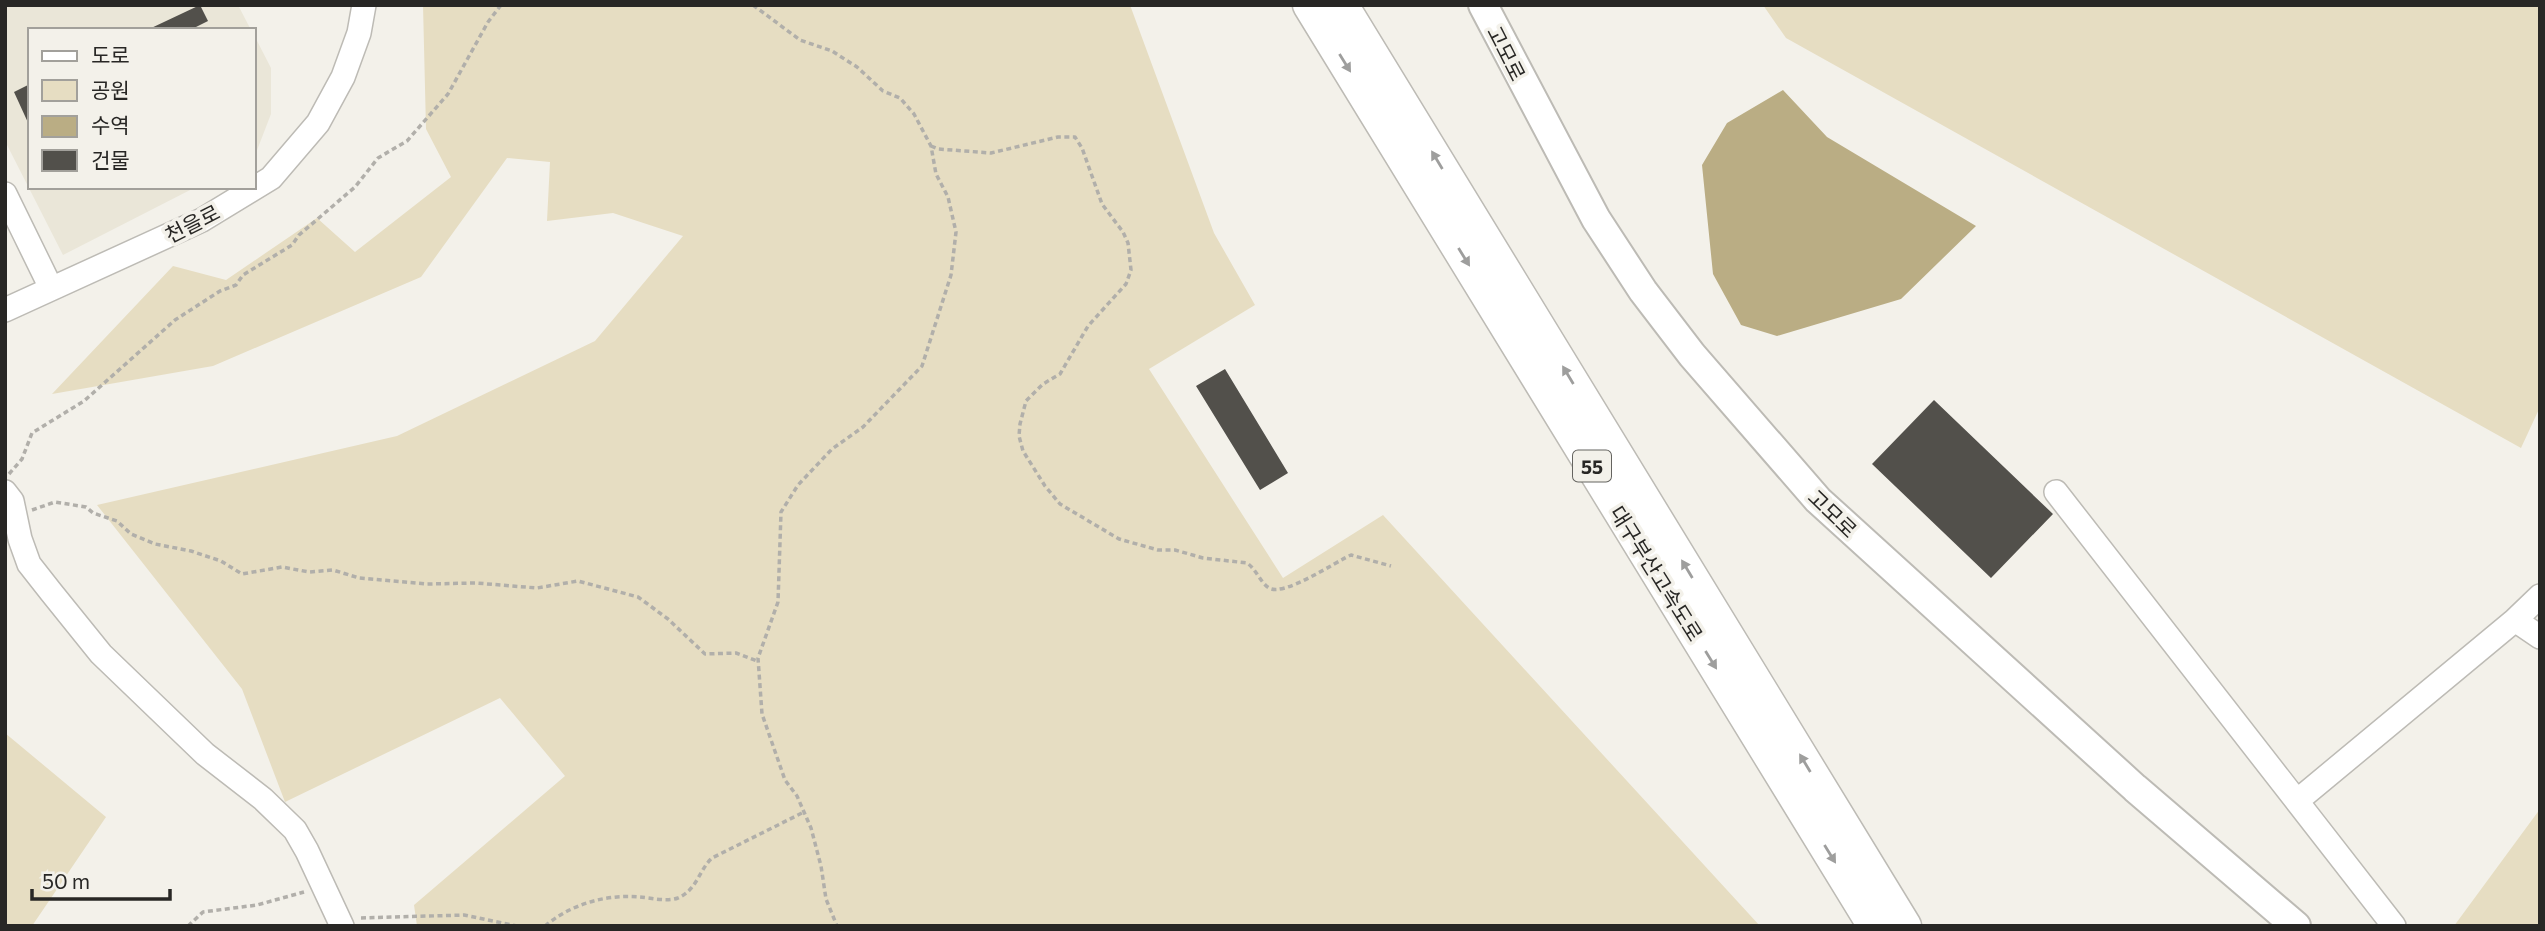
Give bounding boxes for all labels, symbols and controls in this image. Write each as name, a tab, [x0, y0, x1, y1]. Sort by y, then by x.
street label: 고모로	[1483, 21, 1531, 85]
legend	[28, 28, 256, 189]
text: 도로	[91, 42, 130, 67]
one-way arrow	[1339, 54, 1352, 73]
text: 공원	[91, 77, 130, 102]
text: 수역	[91, 112, 130, 137]
text: 건물	[91, 147, 130, 172]
one-way arrow	[1430, 150, 1443, 169]
street label: 천을로	[160, 199, 224, 247]
one-way arrow	[1458, 248, 1470, 267]
one-way arrow	[1562, 365, 1574, 384]
road number: 55	[1573, 450, 1611, 481]
street label: 고모로	[1803, 484, 1863, 542]
street label: 대구부산고속도로	[1605, 501, 1709, 645]
one-way arrow	[1680, 559, 1693, 578]
one-way arrow	[1705, 651, 1717, 670]
one-way arrow	[1799, 753, 1812, 773]
one-way arrow	[1823, 845, 1836, 864]
scale bar	[32, 858, 170, 902]
text: 50 m	[42, 868, 90, 893]

